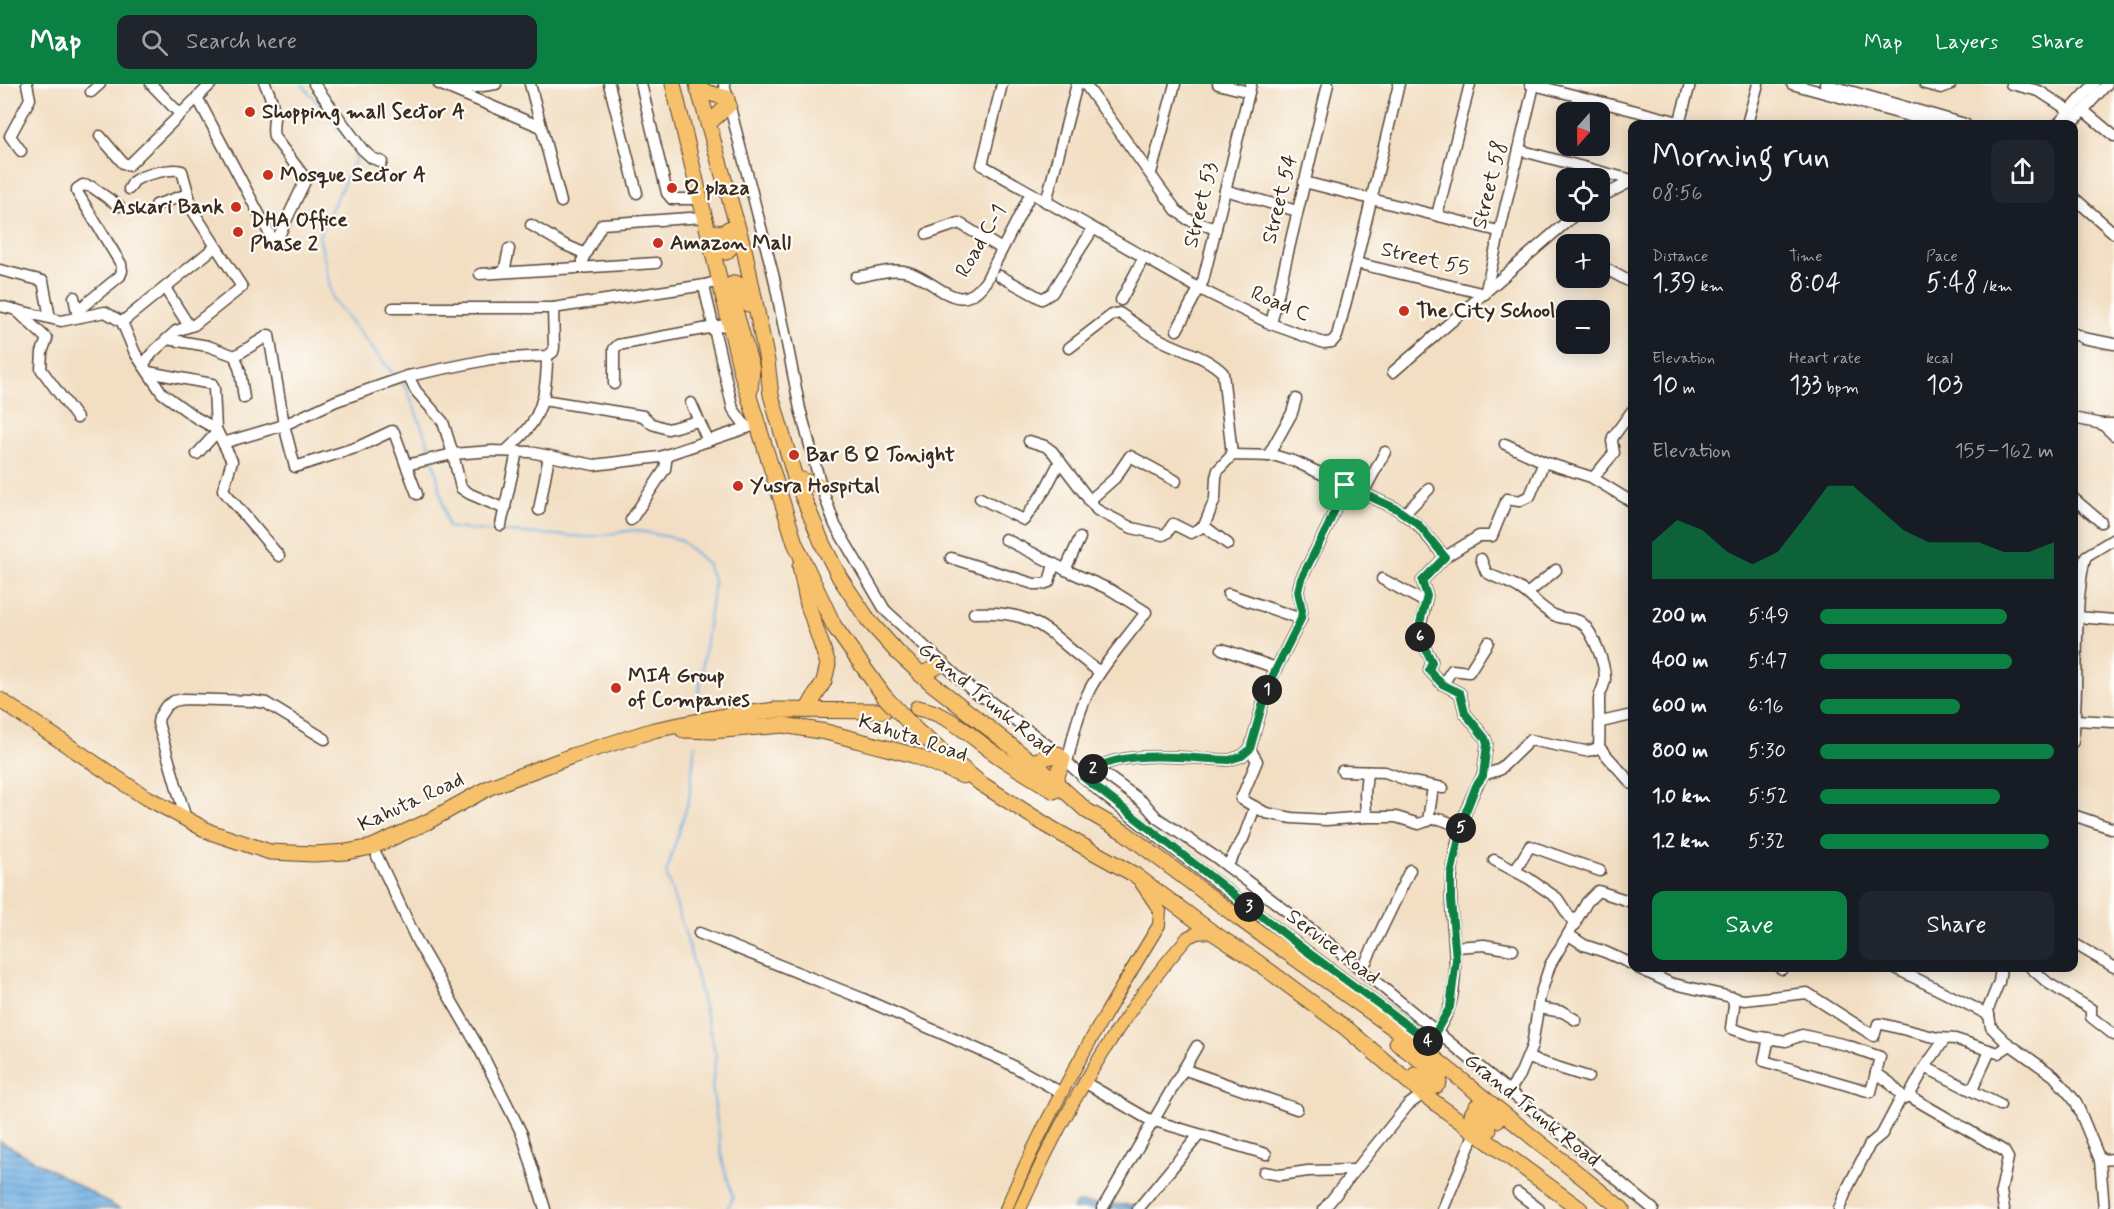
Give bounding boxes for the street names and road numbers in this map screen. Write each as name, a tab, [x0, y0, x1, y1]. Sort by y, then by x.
street label: Street 58	[1466, 138, 1514, 232]
street label: Street 54	[1255, 151, 1305, 247]
street label: Street 53	[1177, 159, 1225, 251]
street label: Road C-1	[949, 199, 1013, 283]
street label: Street 55	[1378, 235, 1472, 283]
street label: Road C	[1246, 279, 1314, 329]
street label: Grand Trunk Road	[912, 635, 1060, 763]
street label: Kahuta Road	[855, 707, 971, 769]
street label: Kahuta Road	[354, 765, 468, 839]
street label: Service Road	[1280, 903, 1386, 991]
street label: Grand Trunk Road	[1458, 1046, 1606, 1174]

